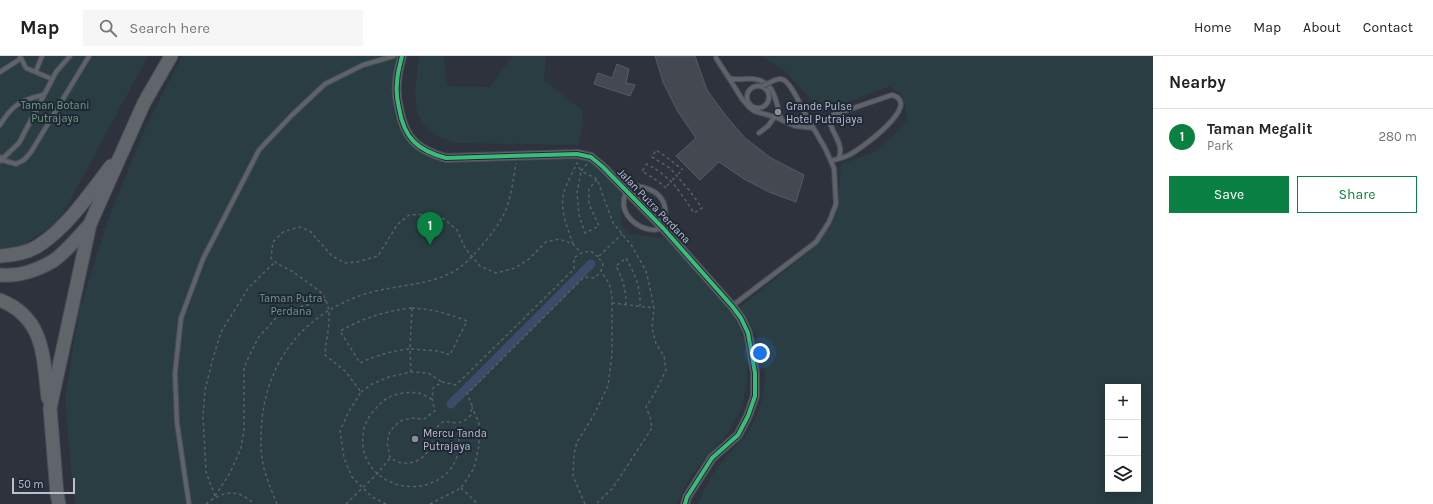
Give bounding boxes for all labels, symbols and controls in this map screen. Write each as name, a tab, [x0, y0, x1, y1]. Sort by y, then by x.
search box	[83, 10, 363, 46]
text: Map	[20, 17, 59, 39]
icon: search	[97, 17, 119, 39]
text: Search here	[129, 19, 210, 37]
text: Home	[1194, 19, 1231, 36]
text: Map	[1253, 19, 1281, 36]
text: About	[1303, 19, 1341, 36]
text: Contact	[1363, 19, 1413, 36]
text: Nearby	[1169, 72, 1226, 92]
park label: Taman Botani Putrajaya	[20, 99, 90, 125]
place label: Grande Pulse Hotel Putrajaya	[786, 100, 862, 126]
marker: Grande Pulse Hotel Putrajaya	[773, 107, 783, 117]
text: Taman Megalit	[1207, 120, 1312, 138]
text: 1	[1180, 129, 1184, 144]
text: 280 m	[1379, 129, 1417, 144]
text: Park	[1207, 138, 1233, 153]
street label: Jalan Putra Perdana	[615, 166, 693, 246]
button: Save	[1169, 176, 1289, 213]
button: Share	[1297, 176, 1417, 213]
pin: 1	[417, 212, 443, 245]
park label: Taman Putra Perdana	[259, 292, 323, 318]
your location	[750, 343, 770, 363]
map controls	[1105, 384, 1141, 492]
button: +	[1105, 384, 1141, 420]
button: −	[1105, 420, 1141, 456]
place label: Mercu Tanda Putrajaya	[423, 427, 487, 453]
marker: Mercu Tanda Putrajaya	[410, 434, 420, 444]
button: layers	[1105, 456, 1141, 492]
scale bar	[12, 476, 75, 495]
text: 50 m	[18, 478, 44, 491]

